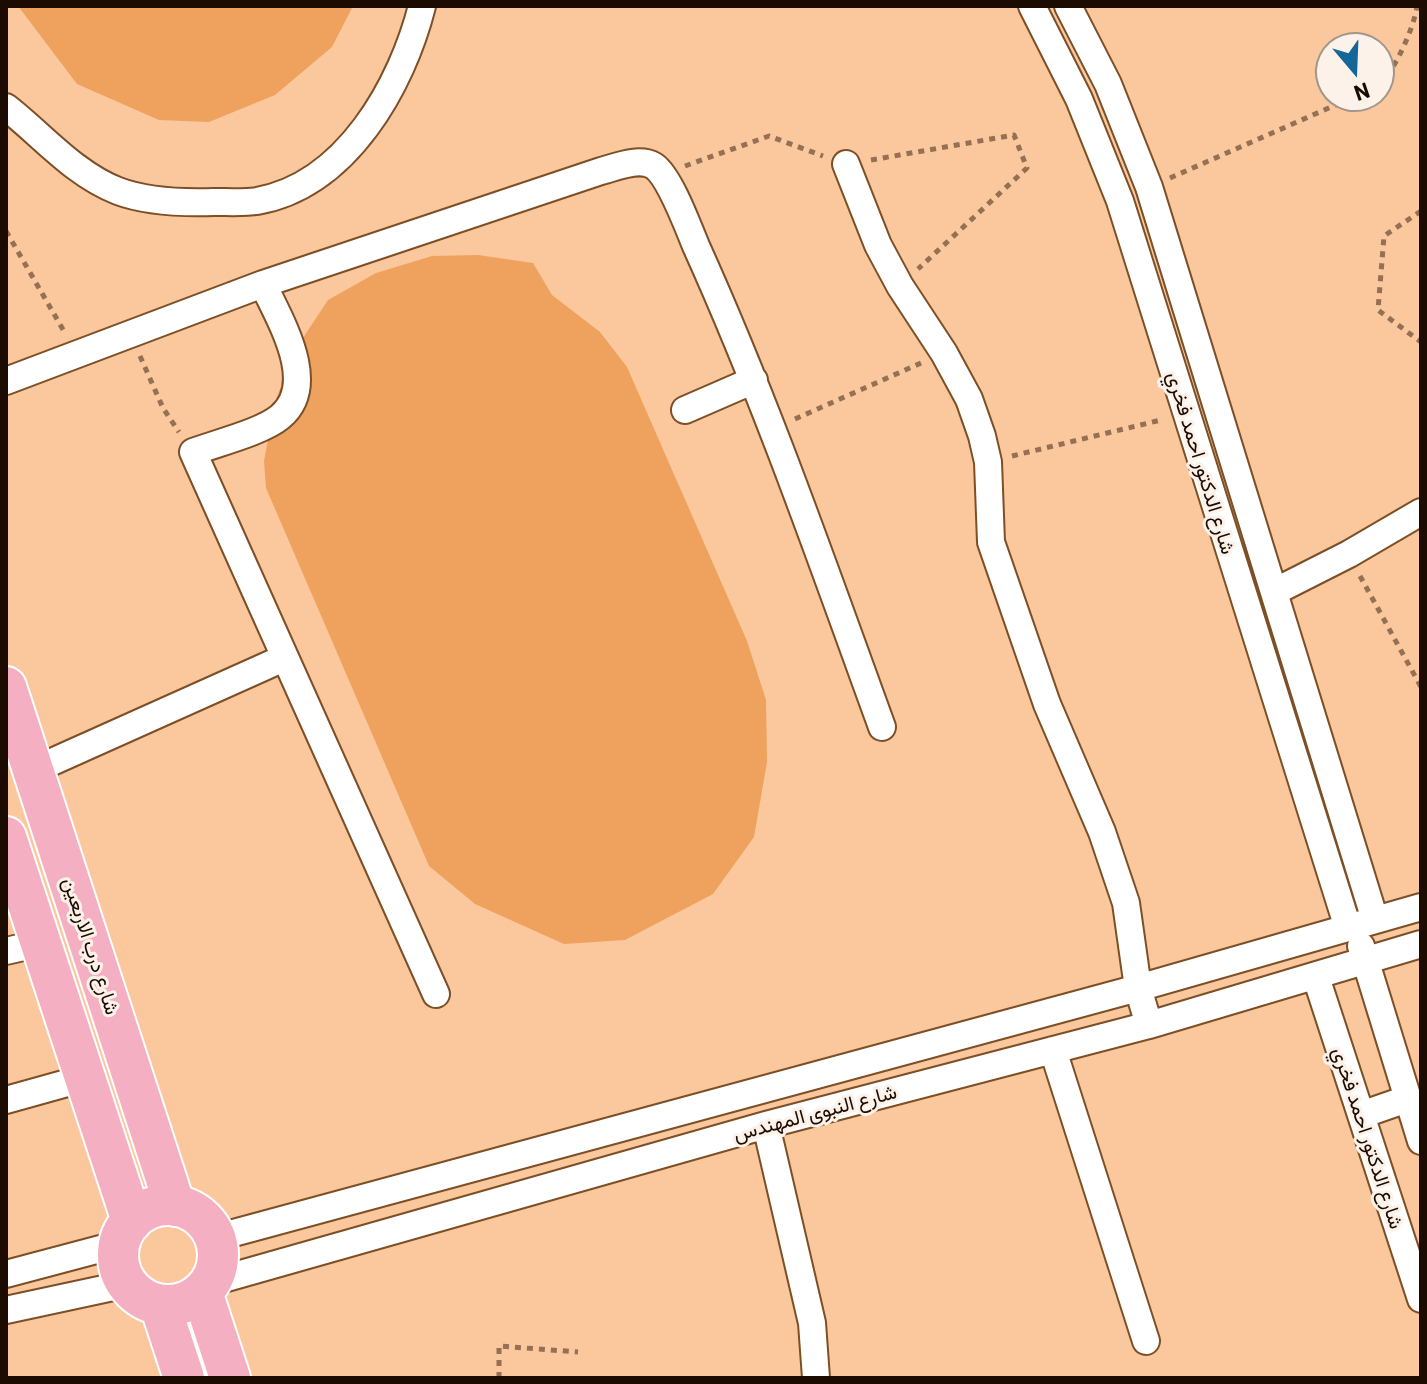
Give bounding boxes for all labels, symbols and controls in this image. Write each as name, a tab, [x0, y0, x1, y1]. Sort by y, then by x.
north arrow	[1315, 32, 1395, 112]
text: N	[1351, 78, 1373, 107]
street label: شارع الدكتور احمد فخري	[1162, 369, 1240, 557]
street label: شارع درب الاربعين	[58, 874, 124, 1018]
street label: شارع الدكتور احمد فخري	[1327, 1044, 1409, 1232]
street label: شارع النبوى المهندس	[731, 1080, 899, 1146]

